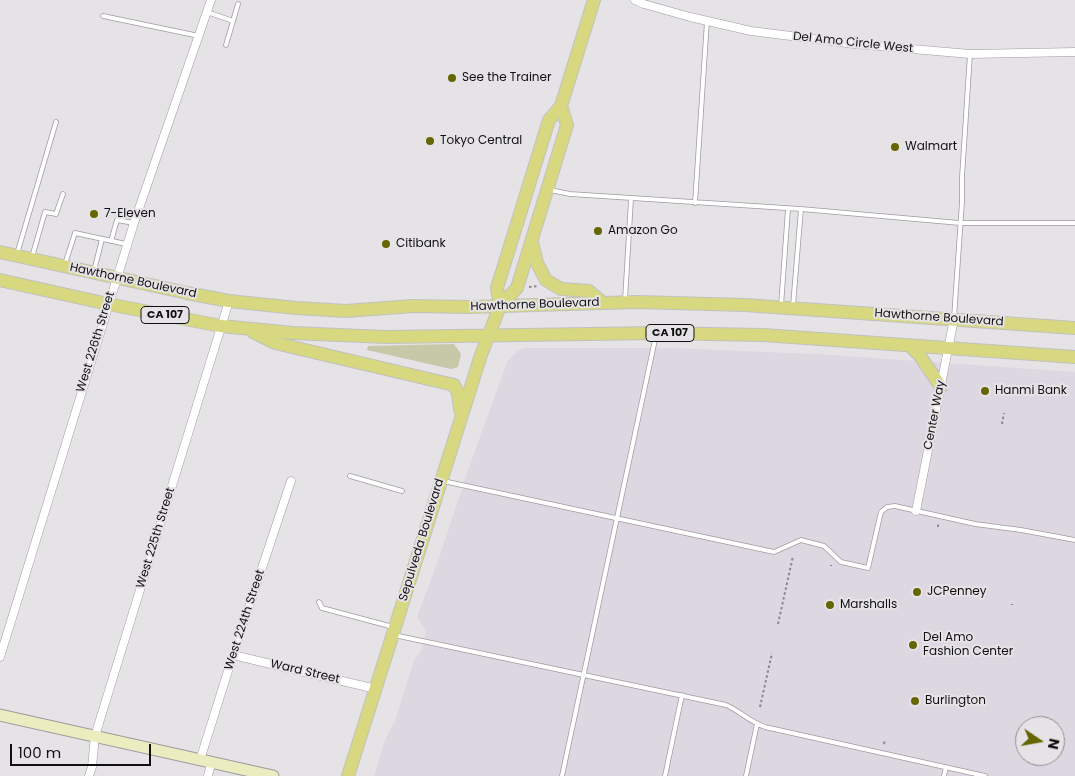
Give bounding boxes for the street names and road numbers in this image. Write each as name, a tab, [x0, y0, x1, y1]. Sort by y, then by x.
street label: Del Amo Circle West	[792, 30, 914, 56]
street label: Hawthorne Boulevard	[68, 261, 198, 301]
street label: West 226th Street	[74, 290, 118, 394]
street label: Hawthorne Boulevard	[470, 296, 600, 314]
road number: CA 107	[141, 306, 189, 324]
street label: Hawthorne Boulevard	[874, 306, 1004, 330]
road number: CA 107	[646, 324, 694, 342]
street label: Center Way	[921, 379, 949, 451]
street label: Sepulveda Boulevard	[396, 477, 448, 603]
street label: West 225th Street	[134, 486, 178, 590]
street label: West 224th Street	[222, 568, 268, 672]
street label: Ward Street	[269, 657, 341, 687]

